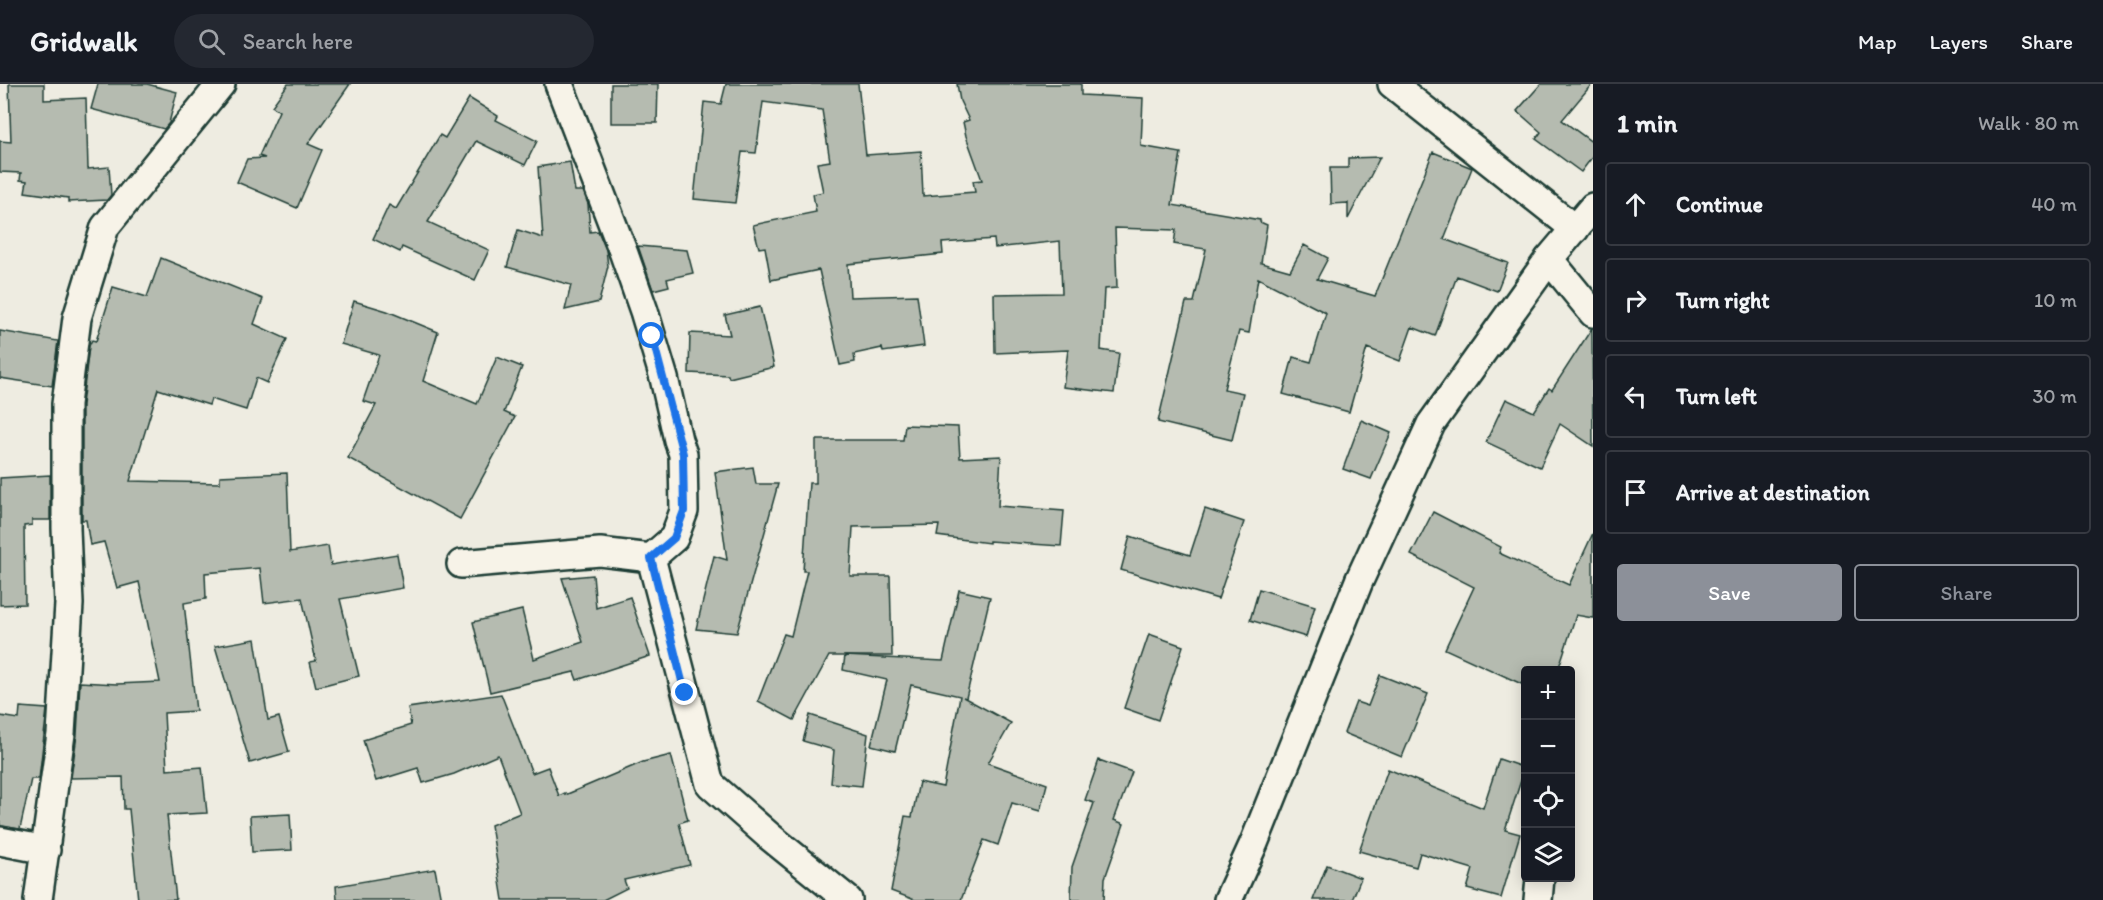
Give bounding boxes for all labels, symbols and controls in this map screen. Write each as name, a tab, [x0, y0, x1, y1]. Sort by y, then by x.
search box	[174, 14, 594, 68]
text: Gridwalk	[30, 24, 138, 58]
icon: search	[195, 25, 228, 58]
text: Search here	[243, 28, 353, 55]
text: Map	[1858, 29, 1897, 54]
text: Layers	[1930, 29, 1988, 54]
text: Share	[2021, 29, 2073, 54]
text: 1 min	[1617, 107, 1677, 139]
text: Walk · 80 m	[1978, 111, 2079, 135]
icon: ahead	[1619, 188, 1652, 221]
text: Continue	[1676, 191, 1763, 218]
text: 40 m	[2031, 192, 2077, 216]
icon: right	[1619, 284, 1652, 317]
text: Turn right	[1676, 287, 1770, 314]
text: 10 m	[2034, 288, 2077, 312]
route start	[638, 322, 664, 348]
icon: left	[1619, 380, 1652, 413]
text: Turn left	[1676, 383, 1757, 410]
text: 30 m	[2032, 384, 2077, 408]
icon: arrive	[1619, 476, 1652, 509]
text: Arrive at destination	[1676, 479, 1870, 506]
button: Save	[1617, 564, 1842, 621]
button: Share	[1854, 564, 2079, 621]
map controls	[1521, 666, 1575, 882]
button: +	[1521, 666, 1575, 720]
route end	[671, 679, 697, 705]
button: −	[1521, 720, 1575, 774]
button: locate	[1521, 774, 1575, 828]
button: layers	[1521, 828, 1575, 882]

